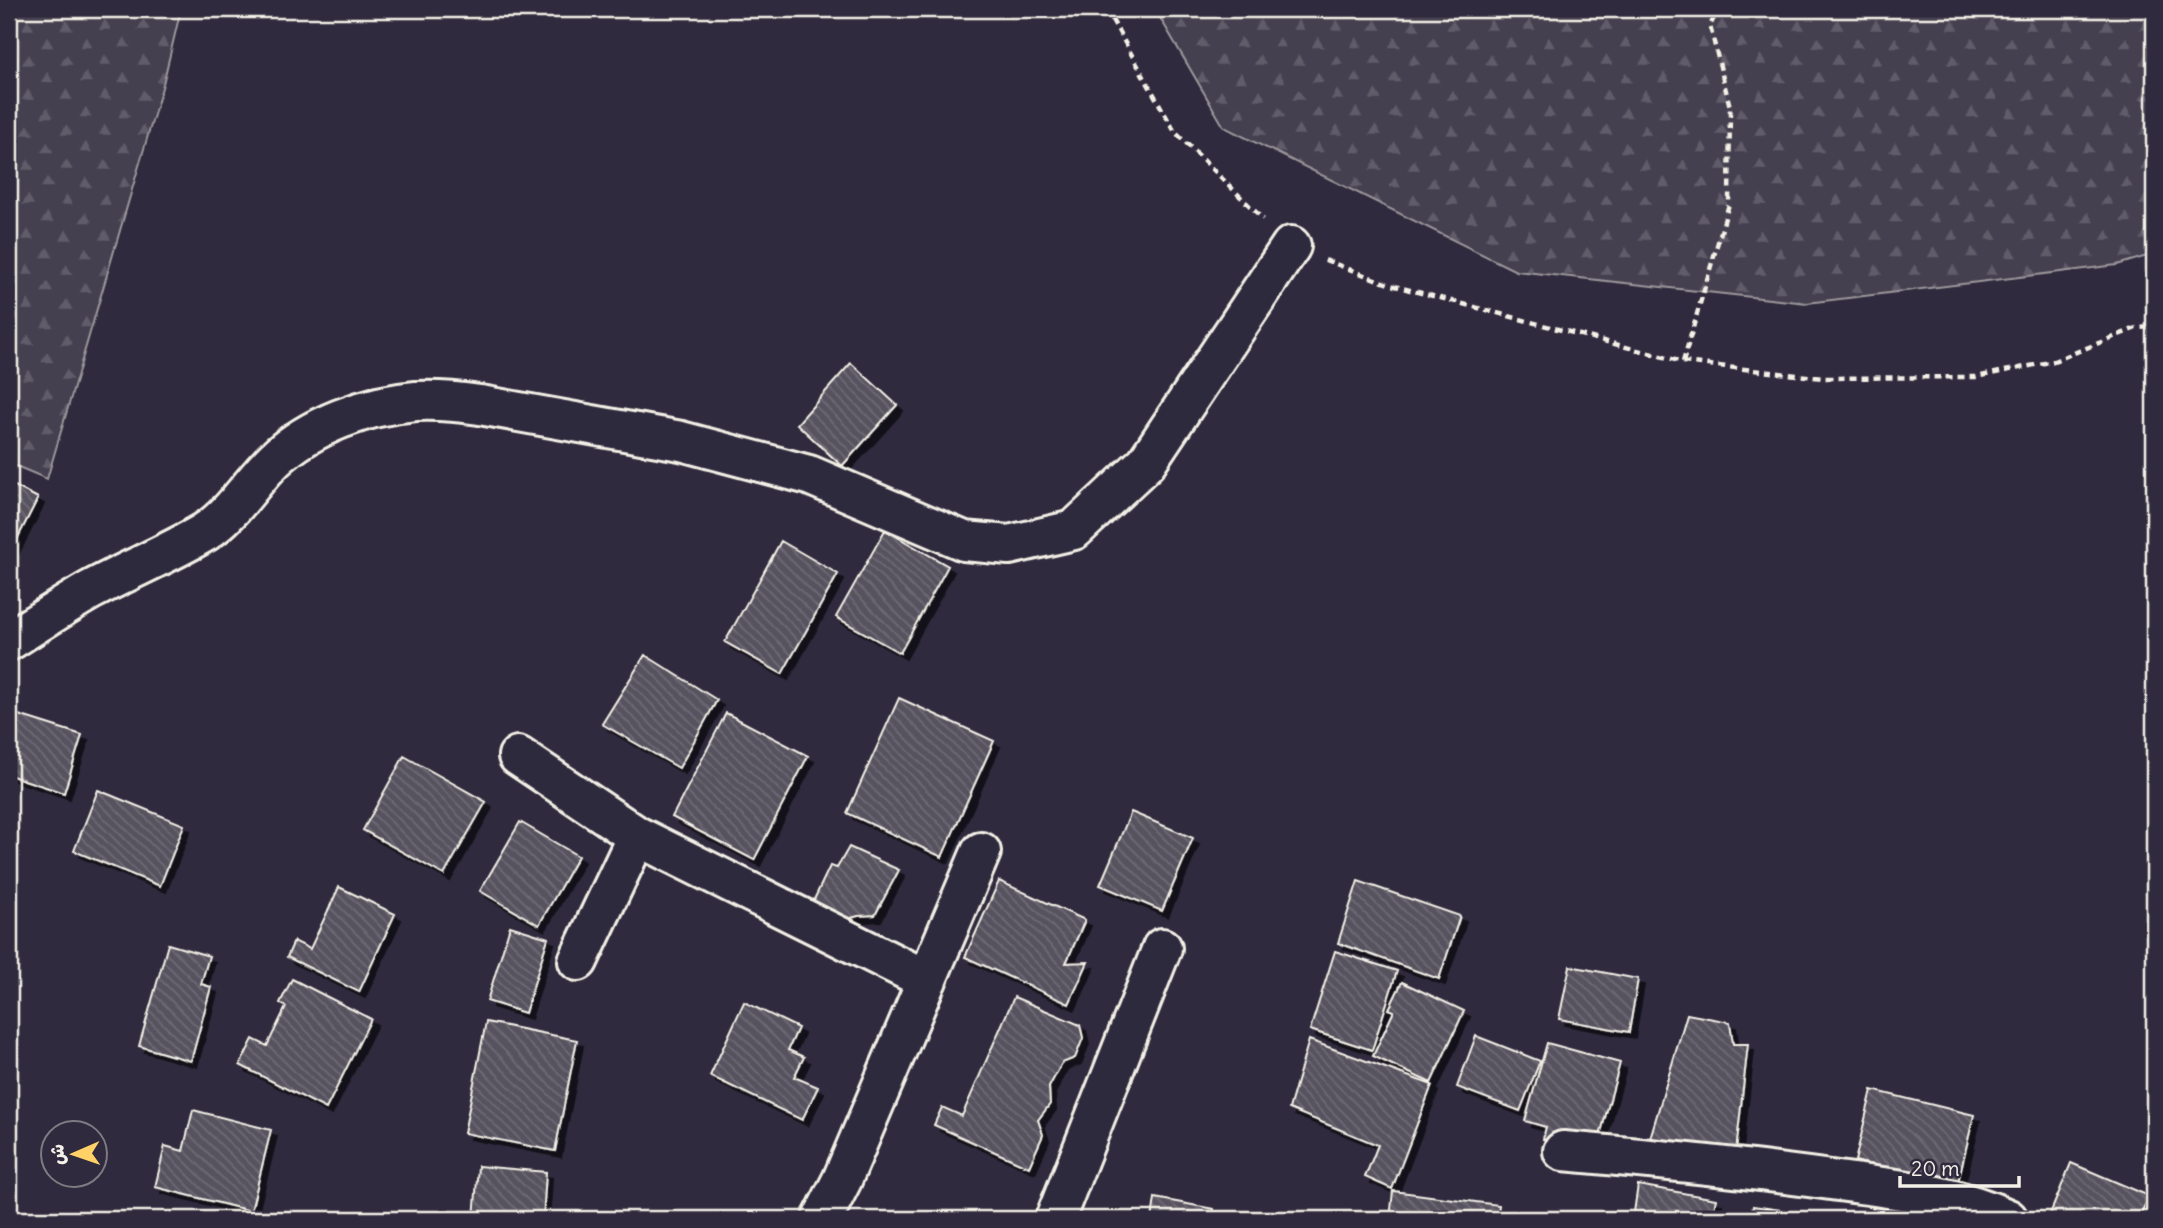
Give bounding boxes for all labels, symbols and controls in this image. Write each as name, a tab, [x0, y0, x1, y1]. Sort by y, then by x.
north arrow	[38, 1120, 108, 1190]
text: ش	[45, 1144, 69, 1165]
scale bar	[1900, 1144, 2020, 1188]
text: 20 m	[1911, 1155, 1960, 1182]

